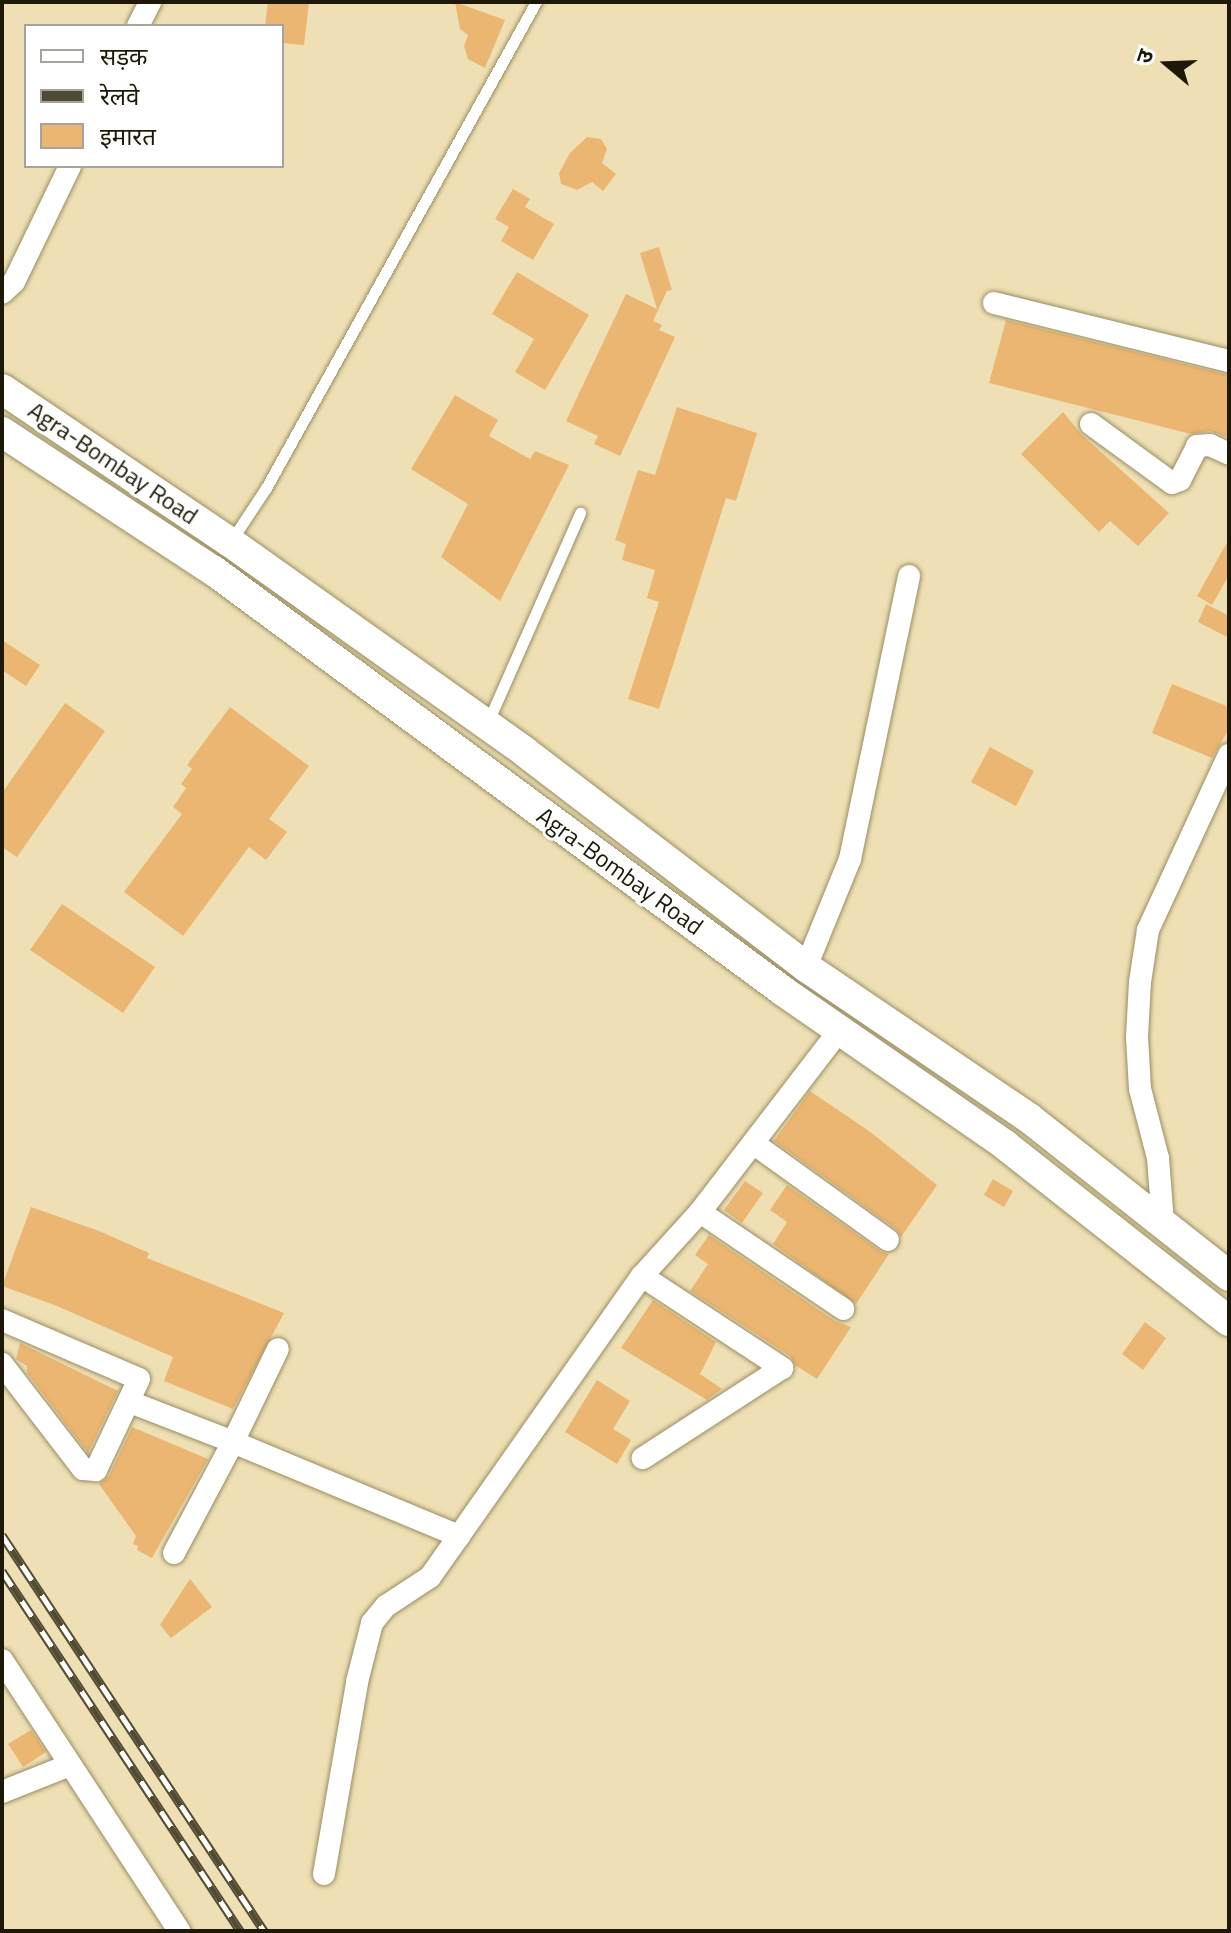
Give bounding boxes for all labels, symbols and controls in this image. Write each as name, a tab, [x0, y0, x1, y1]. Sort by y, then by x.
legend	[24, 24, 284, 168]
north arrow	[1127, 24, 1207, 104]
text: सड़क	[100, 38, 148, 74]
text: उ	[1126, 45, 1162, 68]
text: रेलवे	[100, 78, 139, 114]
text: इमारत	[100, 118, 156, 154]
street label: Agra-Bombay Road	[23, 396, 203, 530]
street label: Agra-Bombay Road	[531, 801, 709, 941]

